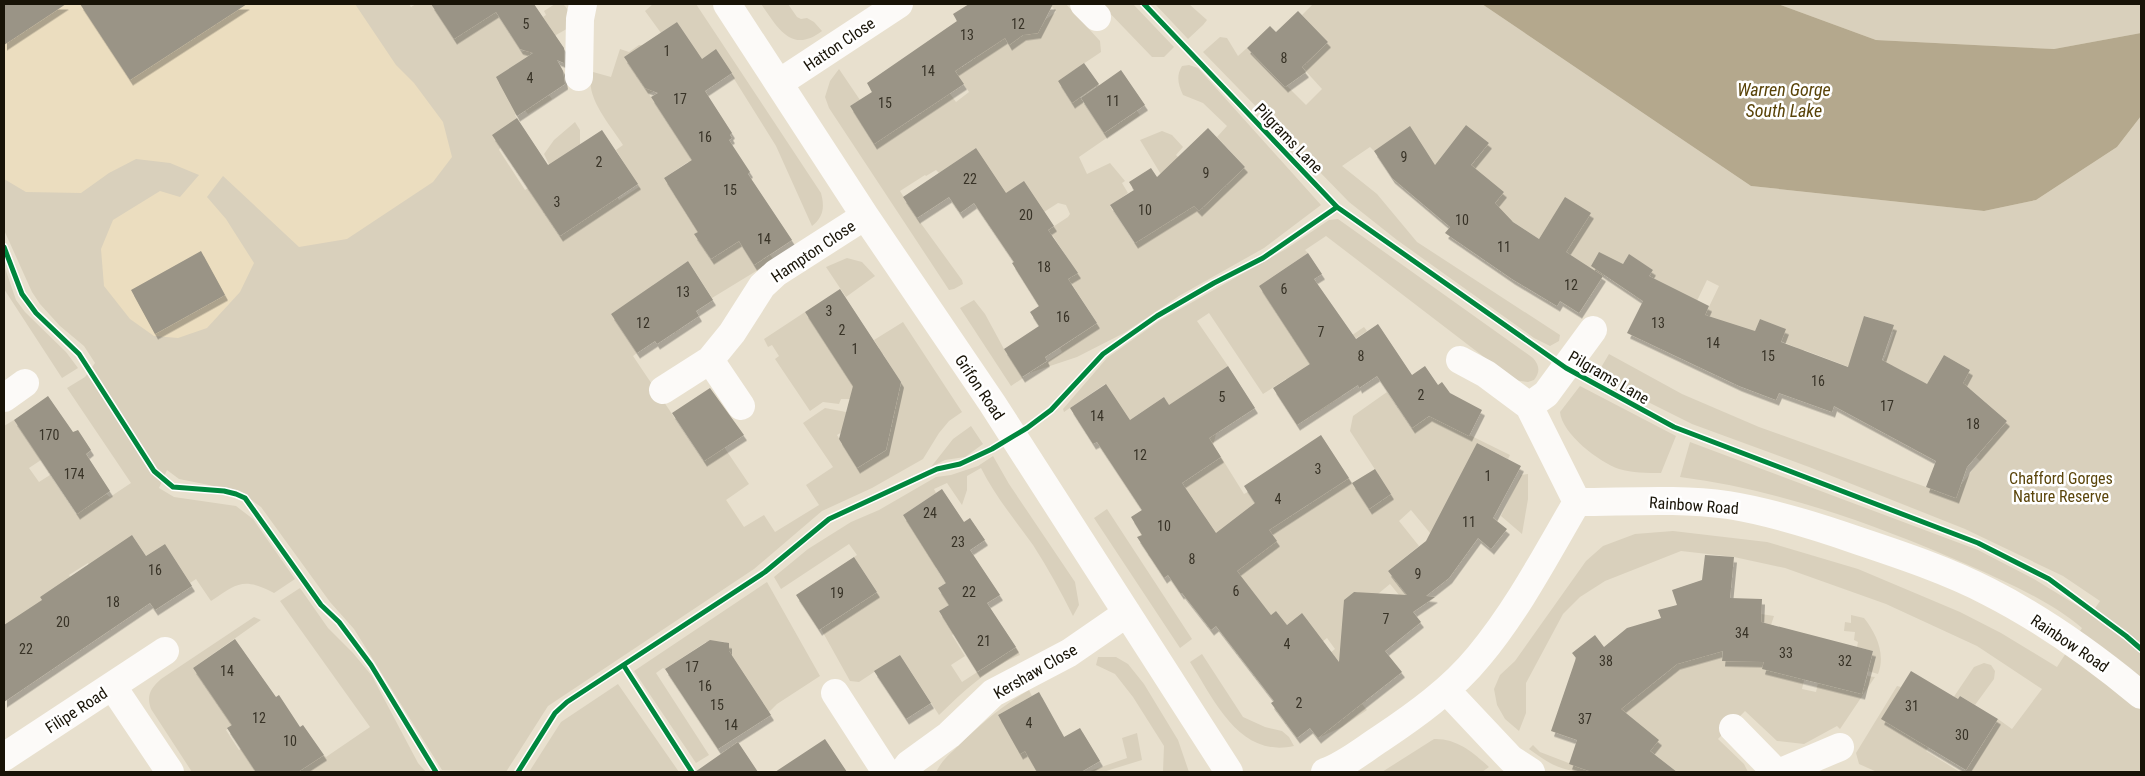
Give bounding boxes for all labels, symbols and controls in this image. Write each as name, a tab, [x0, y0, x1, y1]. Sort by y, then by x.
street label: Hatton Close	[800, 14, 879, 75]
house number: 5	[523, 16, 530, 32]
house number: 12	[1011, 16, 1025, 32]
house number: 13	[960, 27, 974, 43]
house number: 1	[664, 43, 670, 59]
house number: 8	[1281, 50, 1288, 66]
house number: 14	[921, 63, 935, 79]
house number: 4	[527, 70, 534, 86]
water label: Warren Gorge South Lake	[1737, 79, 1831, 121]
house number: 17	[673, 91, 687, 107]
house number: 11	[1106, 93, 1120, 109]
house number: 15	[878, 95, 892, 111]
street label: Pilgrams Lane	[1251, 99, 1327, 177]
house number: 16	[698, 129, 712, 145]
house number: 9	[1401, 149, 1407, 165]
house number: 2	[596, 154, 603, 170]
house number: 9	[1203, 165, 1209, 181]
house number: 22	[963, 171, 977, 187]
house number: 15	[723, 182, 737, 198]
house number: 3	[554, 194, 560, 210]
house number: 10	[1138, 202, 1152, 218]
house number: 20	[1019, 207, 1033, 223]
house number: 10	[1455, 212, 1469, 228]
street label: Hampton Close	[768, 216, 859, 286]
house number: 14	[757, 231, 771, 247]
house number: 11	[1497, 239, 1511, 255]
house number: 18	[1037, 259, 1051, 275]
house number: 12	[1564, 277, 1578, 293]
house number: 6	[1281, 281, 1288, 297]
house number: 13	[676, 284, 690, 300]
house number: 3	[826, 303, 832, 319]
house number: 16	[1056, 309, 1070, 325]
house number: 12	[636, 315, 650, 331]
house number: 13	[1651, 315, 1665, 331]
house number: 2	[839, 322, 846, 338]
house number: 7	[1318, 324, 1325, 340]
house number: 14	[1706, 335, 1720, 351]
house number: 1	[852, 341, 858, 357]
street label: Pilgrams Lane	[1565, 347, 1652, 408]
house number: 8	[1358, 348, 1365, 364]
house number: 15	[1761, 348, 1775, 364]
street label: Grifon Road	[951, 351, 1008, 424]
house number: 16	[1811, 373, 1825, 389]
house number: 2	[1418, 387, 1425, 403]
house number: 5	[1219, 389, 1226, 405]
house number: 17	[1880, 398, 1894, 414]
house number: 14	[1090, 408, 1104, 424]
house number: 18	[1966, 416, 1980, 432]
house number: 170	[39, 427, 59, 443]
house number: 12	[1133, 447, 1147, 463]
house number: 3	[1315, 461, 1321, 477]
house number: 174	[64, 466, 84, 482]
house number: 1	[1485, 468, 1491, 484]
park label: Chafford Gorges Nature Reserve	[2009, 469, 2113, 506]
house number: 4	[1275, 491, 1282, 507]
street label: Rainbow Road	[1649, 493, 1739, 518]
house number: 24	[923, 505, 937, 521]
house number: 11	[1462, 514, 1476, 530]
house number: 10	[1157, 518, 1171, 534]
house number: 23	[951, 534, 965, 550]
house number: 8	[1189, 551, 1196, 567]
house number: 16	[148, 562, 162, 578]
house number: 9	[1415, 566, 1421, 582]
house number: 6	[1233, 583, 1240, 599]
house number: 22	[962, 584, 976, 600]
house number: 19	[830, 585, 844, 601]
house number: 18	[106, 594, 120, 610]
street label: Rainbow Road	[2027, 610, 2112, 676]
house number: 7	[1383, 611, 1390, 627]
house number: 20	[56, 614, 70, 630]
house number: 34	[1735, 625, 1749, 641]
house number: 21	[977, 633, 991, 649]
house number: 4	[1284, 636, 1291, 652]
street label: Kershaw Close	[990, 640, 1080, 703]
house number: 22	[19, 641, 33, 657]
house number: 33	[1779, 645, 1793, 661]
house number: 38	[1599, 653, 1613, 669]
house number: 32	[1838, 653, 1852, 669]
house number: 17	[685, 659, 699, 675]
house number: 14	[220, 663, 234, 679]
house number: 16	[698, 678, 712, 694]
street label: Filipe Road	[42, 683, 111, 737]
house number: 2	[1296, 695, 1303, 711]
house number: 15	[710, 697, 724, 713]
house number: 31	[1905, 698, 1919, 714]
house number: 12	[252, 710, 266, 726]
house number: 37	[1578, 711, 1592, 727]
house number: 4	[1026, 715, 1033, 731]
house number: 14	[724, 717, 738, 733]
house number: 30	[1955, 727, 1969, 743]
house number: 10	[283, 733, 297, 749]

